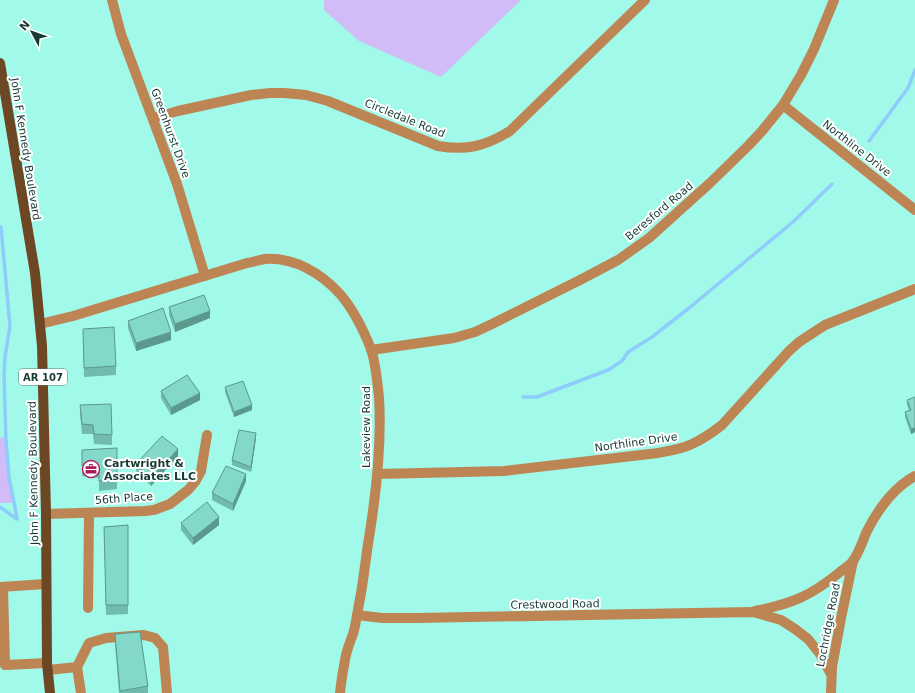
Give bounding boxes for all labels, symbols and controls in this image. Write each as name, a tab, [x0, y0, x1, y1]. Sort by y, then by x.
north arrow	[12, 12, 52, 52]
text: N	[17, 18, 33, 34]
street label: John F Kennedy Boulevard	[8, 76, 43, 221]
street label: Greenhurst Drive	[148, 86, 193, 180]
street label: Circledale Road	[363, 96, 447, 141]
street label: Northline Drive	[820, 118, 894, 179]
street label: Beresford Road	[623, 179, 696, 243]
road number: AR 107	[19, 369, 67, 385]
street label: Lakeview Road	[360, 386, 373, 468]
street label: John F Kennedy Boulevard	[26, 401, 41, 546]
street label: Northline Drive	[594, 430, 679, 455]
place label: Cartwright & Associates LLC	[104, 457, 196, 483]
office icon: Cartwright & Associates LLC	[81, 459, 101, 479]
street label: 56th Place	[95, 490, 154, 507]
street label: Lochridge Road	[814, 582, 843, 668]
street label: Crestwood Road	[510, 597, 600, 612]

